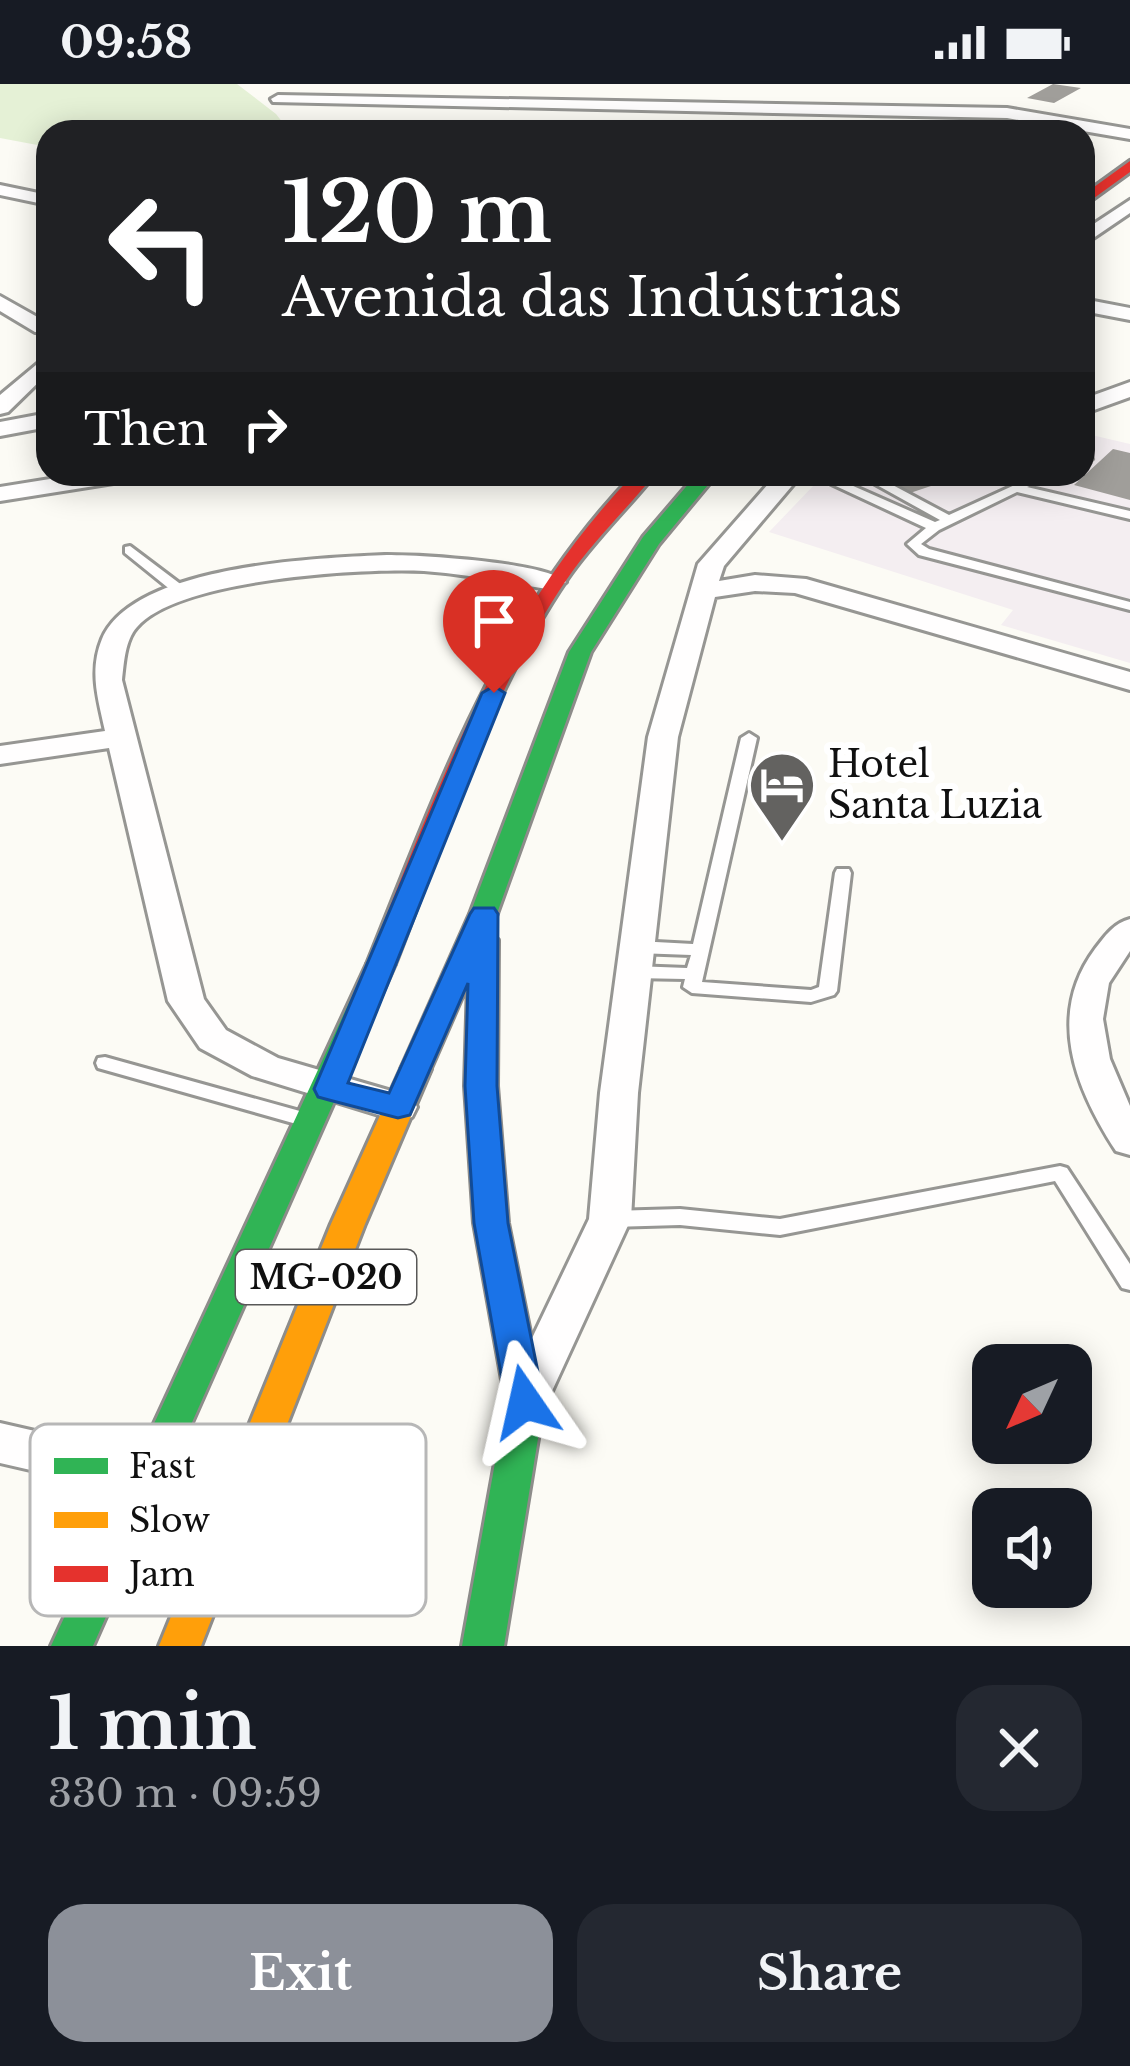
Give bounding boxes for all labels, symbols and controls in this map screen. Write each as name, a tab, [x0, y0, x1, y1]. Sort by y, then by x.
text: 09:58	[60, 14, 192, 70]
text: 120 m	[282, 161, 552, 265]
icon: left	[84, 168, 240, 324]
text: Avenida das Indústrias	[282, 264, 902, 331]
icon: right	[232, 396, 298, 462]
text: Then	[84, 401, 208, 457]
pin	[443, 570, 545, 693]
icon: arrive	[461, 588, 527, 654]
place label: Hotel Santa Luzia	[828, 742, 1042, 828]
hotel icon: Hotel Santa Luzia	[747, 750, 817, 844]
road number: MG-020	[236, 1250, 416, 1304]
position arrow	[462, 1339, 588, 1465]
north arrow	[972, 1344, 1092, 1464]
map controls	[972, 1344, 1092, 1608]
legend	[30, 1424, 426, 1616]
text: Fast	[129, 1446, 196, 1487]
button: sound	[972, 1488, 1092, 1608]
text: Slow	[129, 1500, 210, 1541]
text: Jam	[125, 1554, 195, 1595]
text: 1 min	[48, 1679, 257, 1768]
button: close	[956, 1685, 1082, 1811]
text: 330 m · 09:59	[48, 1769, 322, 1818]
button: Exit	[48, 1904, 553, 2042]
button: Share	[577, 1904, 1082, 2042]

